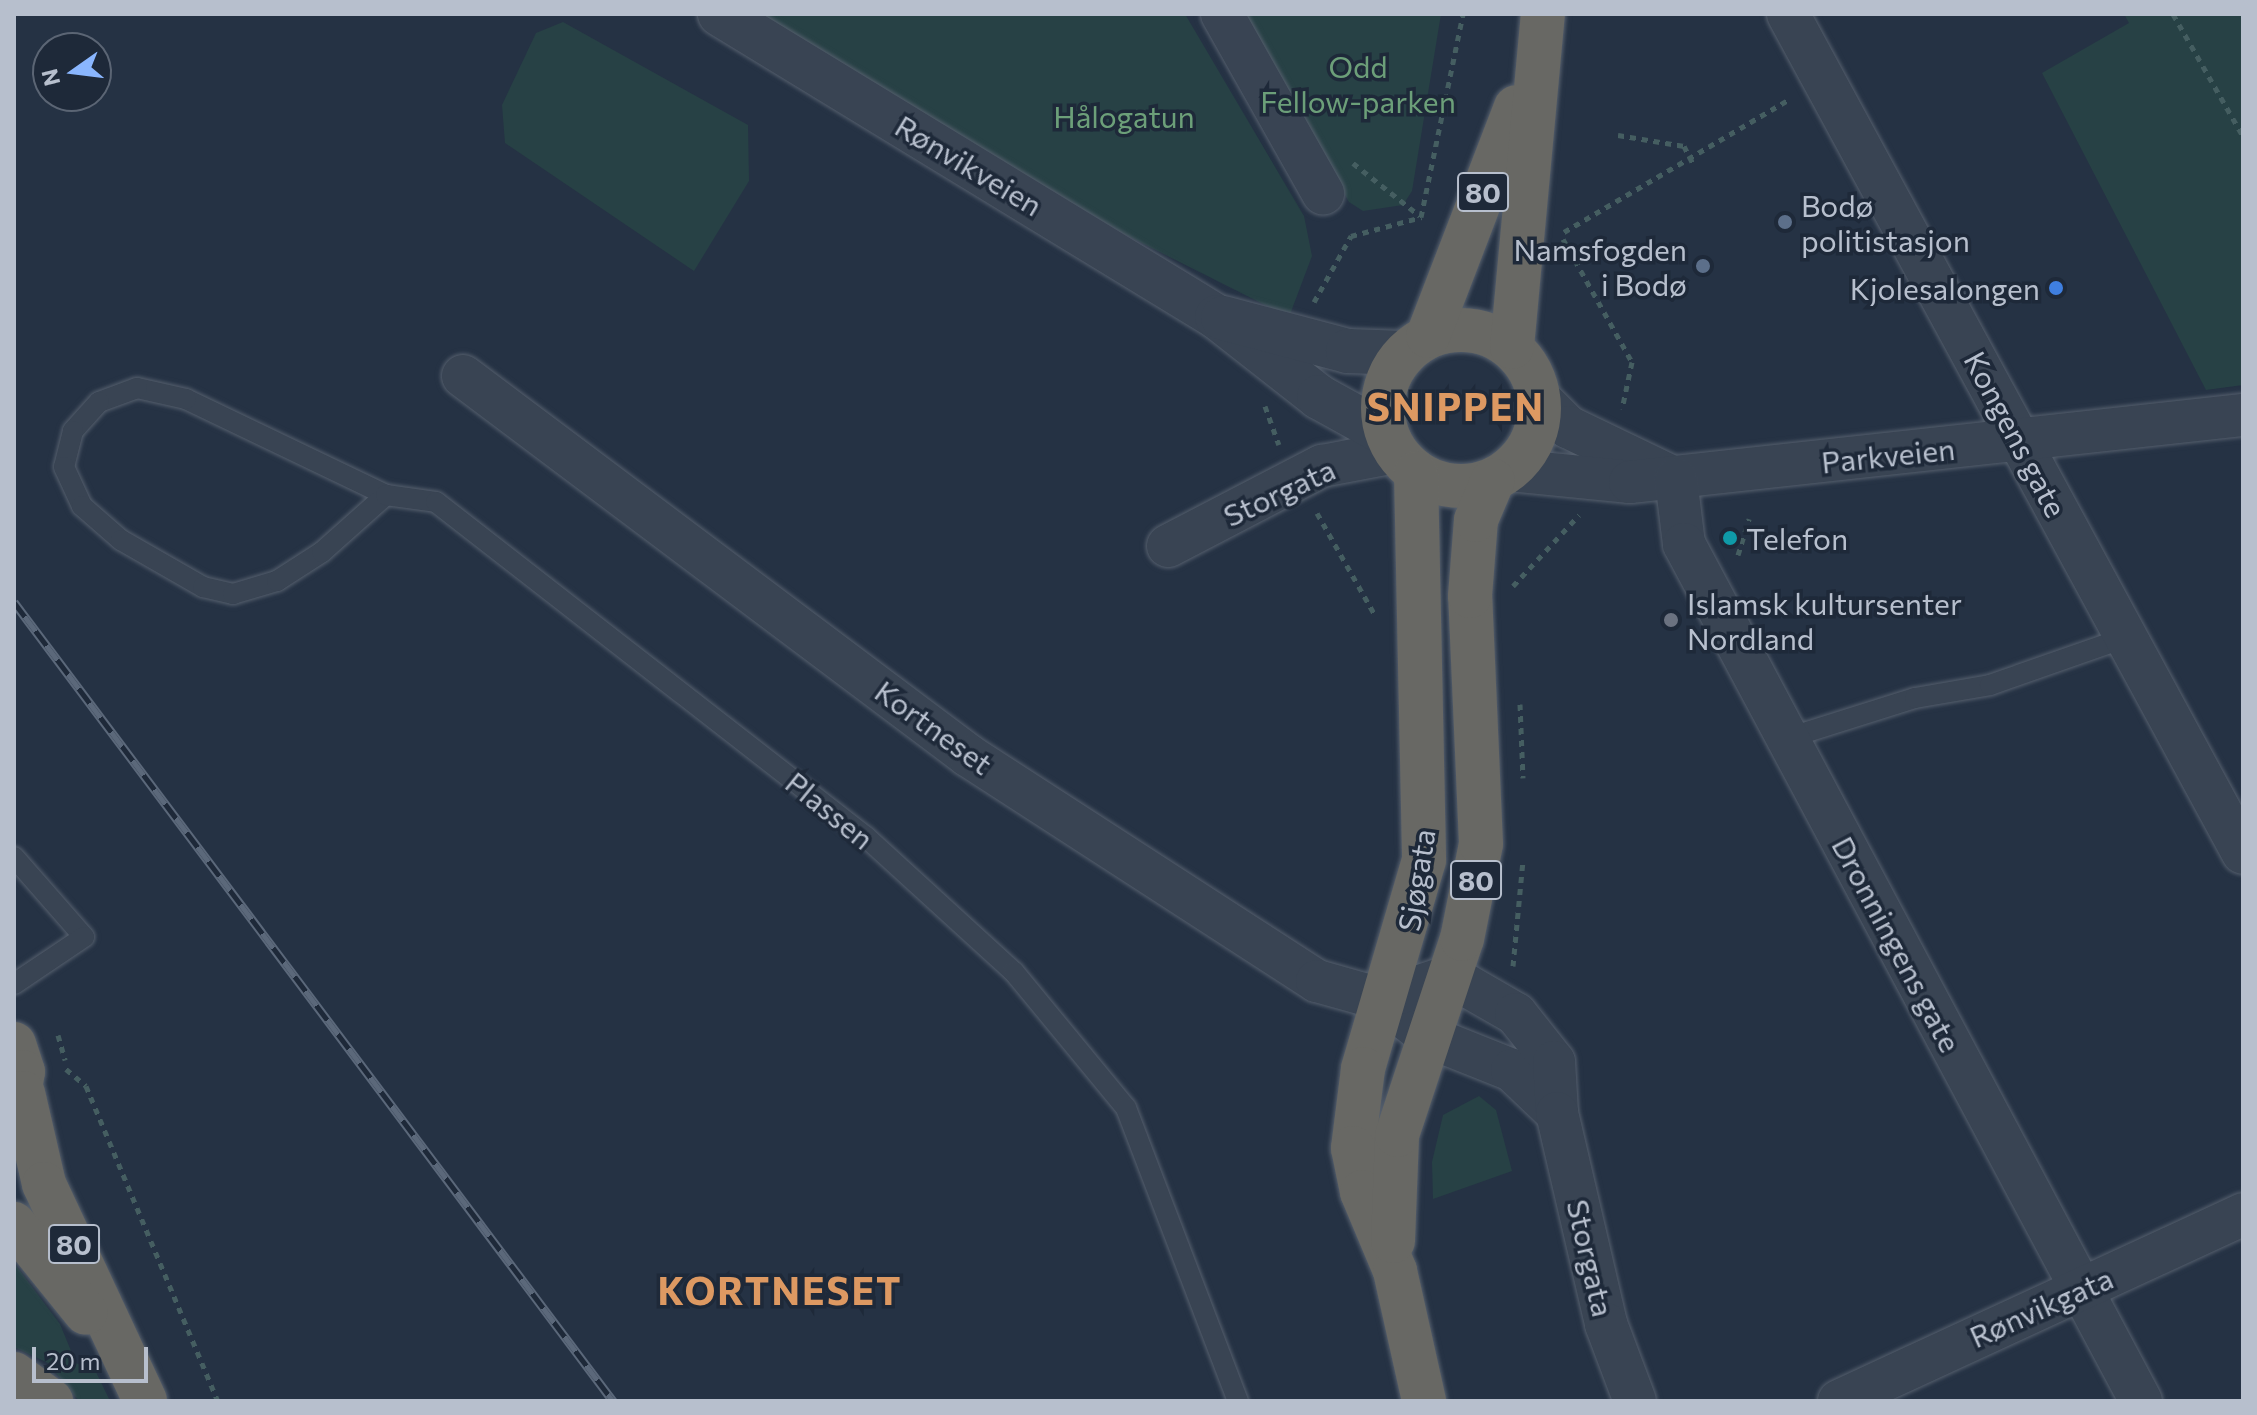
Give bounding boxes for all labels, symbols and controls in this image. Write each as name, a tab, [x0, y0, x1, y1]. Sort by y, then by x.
north arrow	[32, 32, 112, 112]
park label: Odd Fellow-parken	[1260, 48, 1456, 118]
text: N	[35, 66, 65, 89]
park label: Hålogatun	[1053, 98, 1195, 134]
street label: Rønvikveien	[889, 107, 1049, 223]
road number: 80	[1457, 168, 1509, 216]
place label: Bodø politistasjon	[1801, 187, 1970, 258]
marker: Bodø politistasjon	[1776, 213, 1794, 231]
place label: Namsfogden i Bodø	[1514, 231, 1687, 302]
marker: Namsfogden i Bodø	[1694, 257, 1712, 275]
place label: Kjolesalongen	[1850, 270, 2040, 306]
marker: Kjolesalongen	[2047, 279, 2065, 297]
street label: Kongens gate	[1957, 345, 2075, 523]
district label: SNIPPEN	[1367, 383, 1545, 429]
street label: Parkveien	[1819, 430, 1957, 480]
street label: Storgata	[1217, 451, 1341, 533]
place label: Telefon	[1746, 520, 1848, 556]
marker: Telefon	[1721, 529, 1739, 547]
place label: Islamsk kultursenter Nordland	[1687, 585, 1962, 656]
marker: Islamsk kultursenter Nordland	[1662, 611, 1680, 629]
street label: Kortneset	[868, 673, 1000, 781]
street label: Plassen	[779, 764, 881, 856]
street label: Sjøgata	[1390, 826, 1442, 934]
street label: Dronningens gate	[1825, 830, 1969, 1058]
road number: 80	[1450, 856, 1502, 904]
street label: Storgata	[1560, 1196, 1622, 1320]
road number: 80	[48, 1220, 100, 1268]
street label: Rønvikgata	[1964, 1259, 2118, 1355]
district label: KORTNESET	[657, 1267, 903, 1313]
scale bar	[36, 1331, 152, 1381]
text: 20 m	[46, 1346, 100, 1375]

